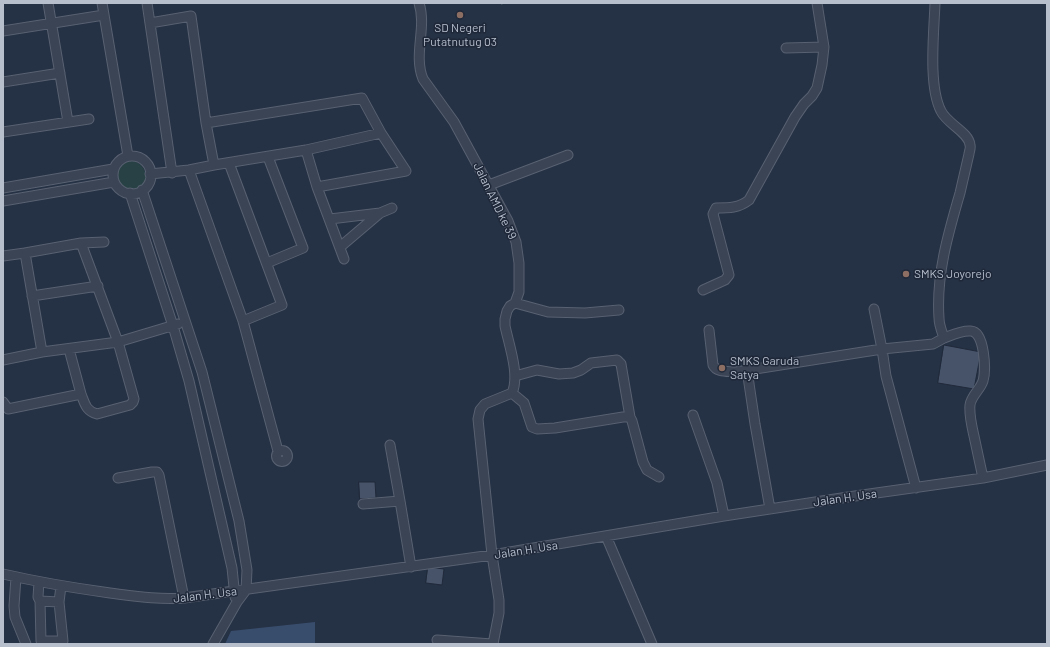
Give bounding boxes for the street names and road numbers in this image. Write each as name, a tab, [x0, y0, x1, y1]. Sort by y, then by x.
street label: Jalan AMD ke 39	[470, 160, 520, 242]
street label: Jalan H. Usa	[812, 486, 878, 510]
street label: Jalan H. Usa	[493, 538, 559, 562]
street label: Jalan H. Usa	[172, 584, 238, 606]

